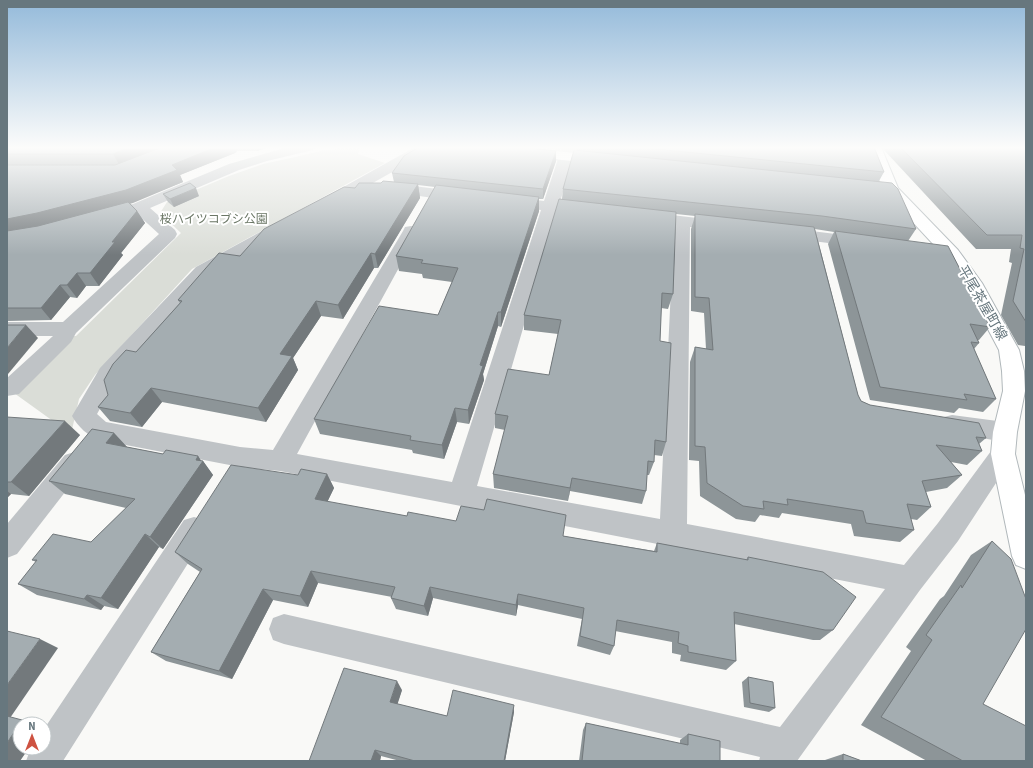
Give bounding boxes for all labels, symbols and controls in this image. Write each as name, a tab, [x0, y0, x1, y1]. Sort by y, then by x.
park label: 桜ハイツコブシ公園	[160, 211, 268, 228]
street label: 平尾茶屋町線	[952, 262, 1012, 344]
north arrow	[12, 716, 52, 756]
text: N	[28, 719, 36, 734]

